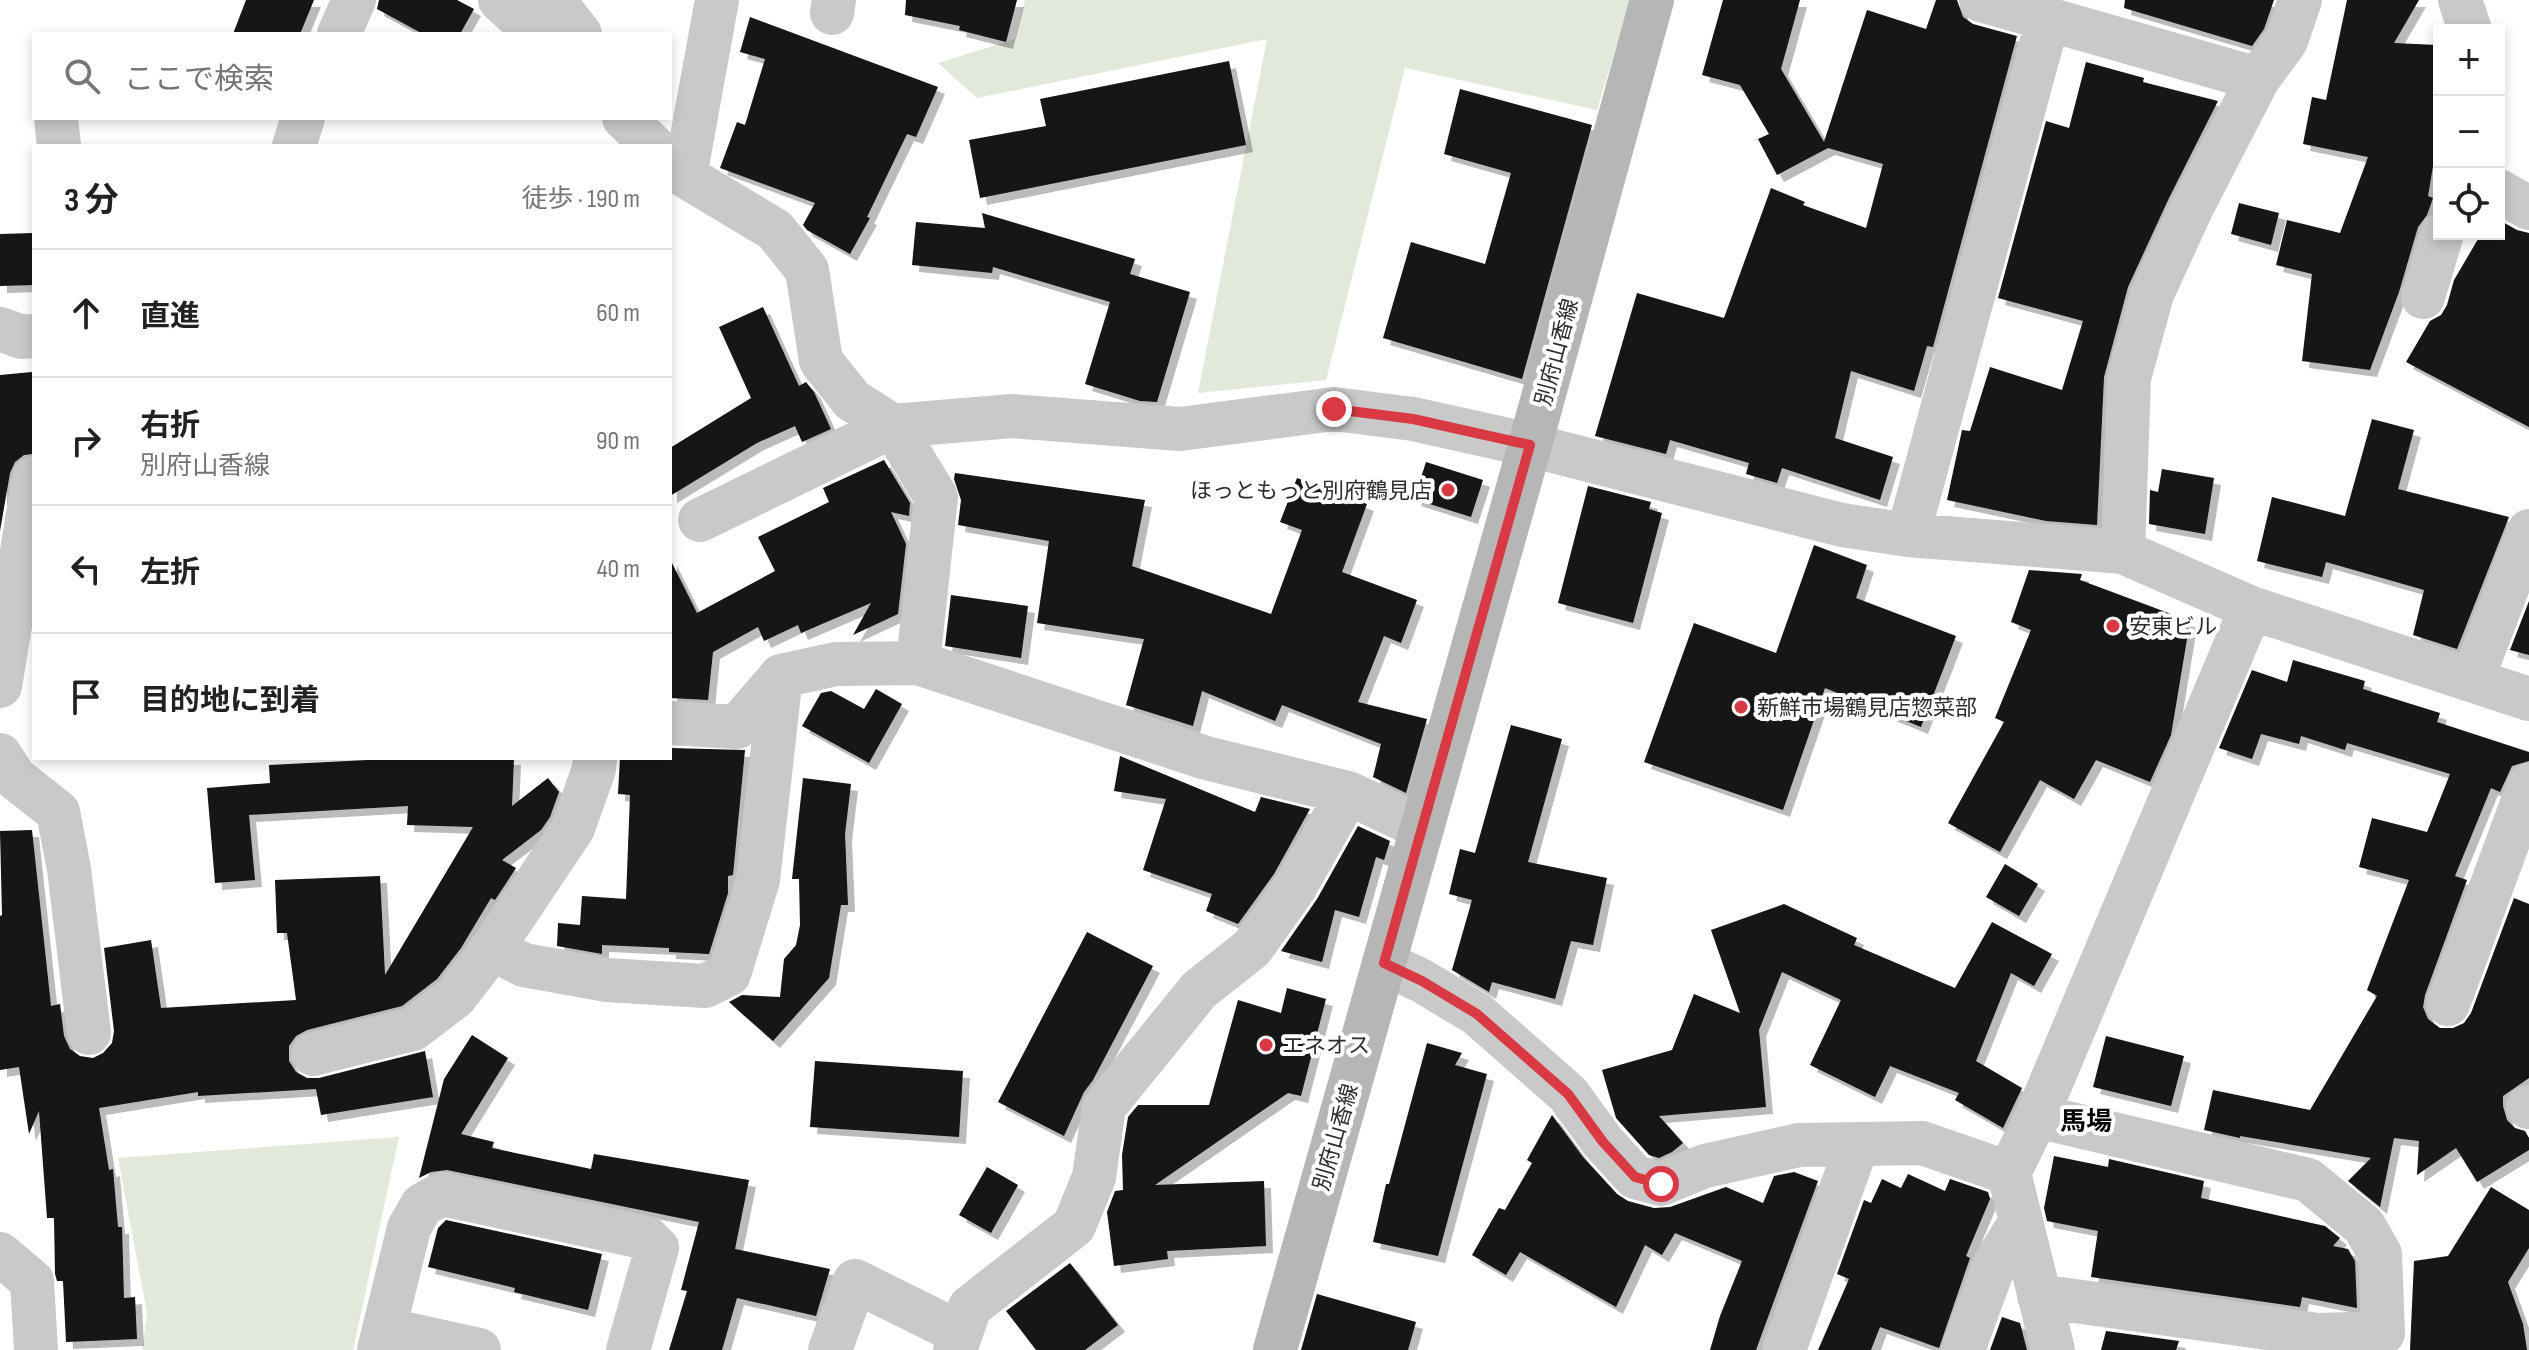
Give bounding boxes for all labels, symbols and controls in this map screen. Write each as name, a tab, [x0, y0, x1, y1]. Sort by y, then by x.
map controls	[2433, 24, 2505, 240]
button: +	[2433, 24, 2505, 96]
search box	[32, 32, 672, 120]
icon: search	[60, 54, 104, 98]
text: ここで検索	[124, 62, 274, 98]
button: −	[2433, 96, 2505, 168]
button: locate	[2433, 168, 2505, 240]
text: 3 分	[64, 180, 119, 221]
text: 徒歩 · 190 m	[522, 184, 640, 215]
icon: ahead	[64, 291, 108, 335]
street label: 別府山香線	[1530, 296, 1585, 409]
text: 60 m	[596, 298, 640, 329]
text: 直進	[140, 299, 200, 335]
route end	[1316, 391, 1352, 427]
text: 右折	[140, 408, 200, 444]
icon: right	[64, 419, 108, 463]
text: 90 m	[596, 426, 640, 457]
text: 別府山香線	[140, 451, 270, 482]
place label: ほっともっと別府鶴見店	[1190, 478, 1432, 505]
marker: ほっともっと別府鶴見店	[1439, 481, 1457, 499]
icon: left	[64, 547, 108, 591]
text: 40 m	[597, 554, 640, 585]
text: 左折	[140, 555, 200, 591]
place label: 安東ビル	[2129, 614, 2217, 641]
marker: 安東ビル	[2104, 617, 2122, 635]
icon: arrive	[64, 675, 108, 719]
text: 目的地に到着	[140, 683, 320, 719]
place label: 新鮮市場鶴見店惣菜部	[1757, 695, 1977, 722]
marker: 新鮮市場鶴見店惣菜部	[1732, 698, 1750, 716]
place label: エネオス	[1282, 1033, 1370, 1060]
marker: エネオス	[1257, 1036, 1275, 1054]
street label: 別府山香線	[1308, 1081, 1365, 1194]
district label: 馬場	[2060, 1107, 2112, 1138]
route start	[1643, 1166, 1679, 1202]

